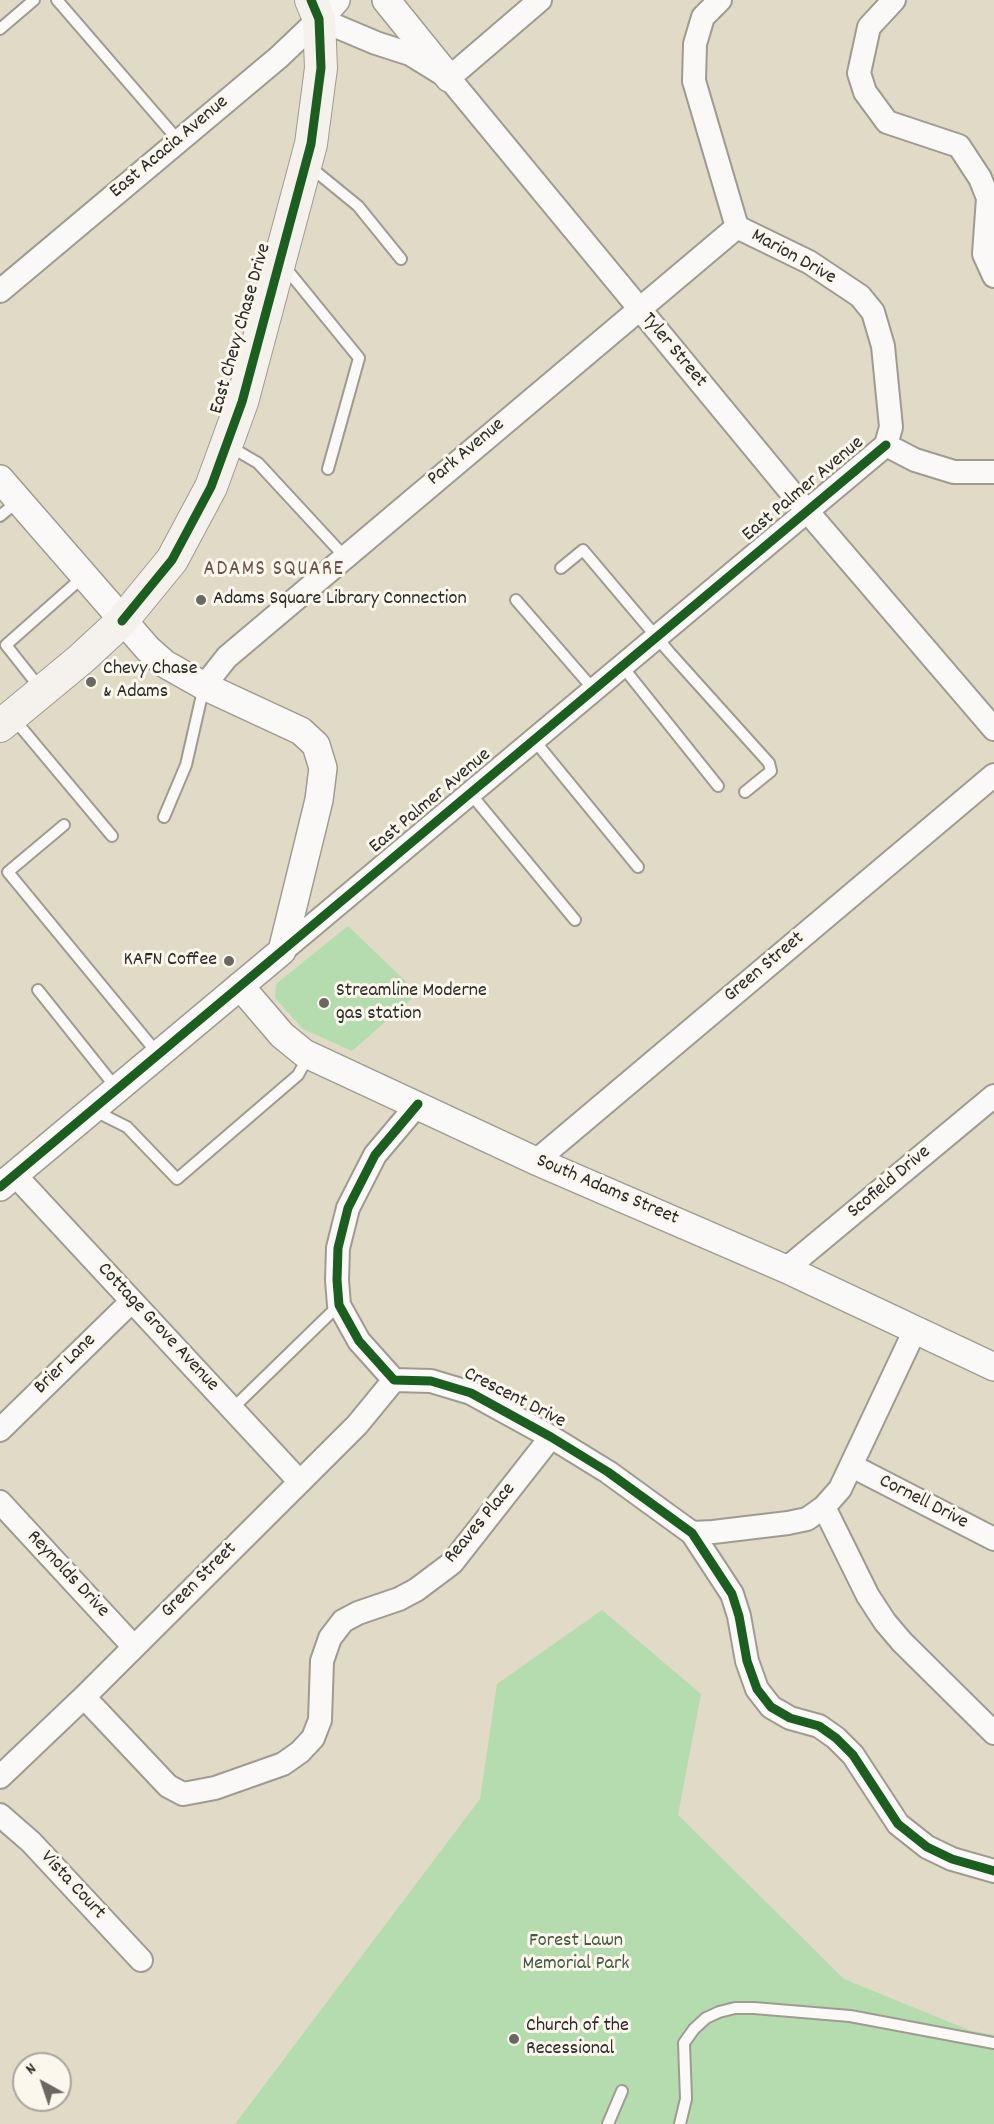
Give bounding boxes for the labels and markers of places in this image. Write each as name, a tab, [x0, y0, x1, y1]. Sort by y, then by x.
place label: Adams Square Library Connection	[213, 588, 467, 612]
marker: Adams Square Library Connection	[194, 593, 208, 607]
place label: Chevy Chase & Adams	[103, 658, 197, 705]
marker: Chevy Chase & Adams	[84, 675, 98, 689]
place label: KAFN Coffee	[124, 949, 217, 973]
marker: KAFN Coffee	[222, 954, 236, 968]
place label: Streamline Moderne gas station	[336, 980, 487, 1027]
marker: Streamline Moderne gas station	[317, 996, 331, 1010]
place label: Church of the Recessional	[526, 2015, 629, 2062]
marker: Church of the Recessional	[507, 2032, 521, 2046]

